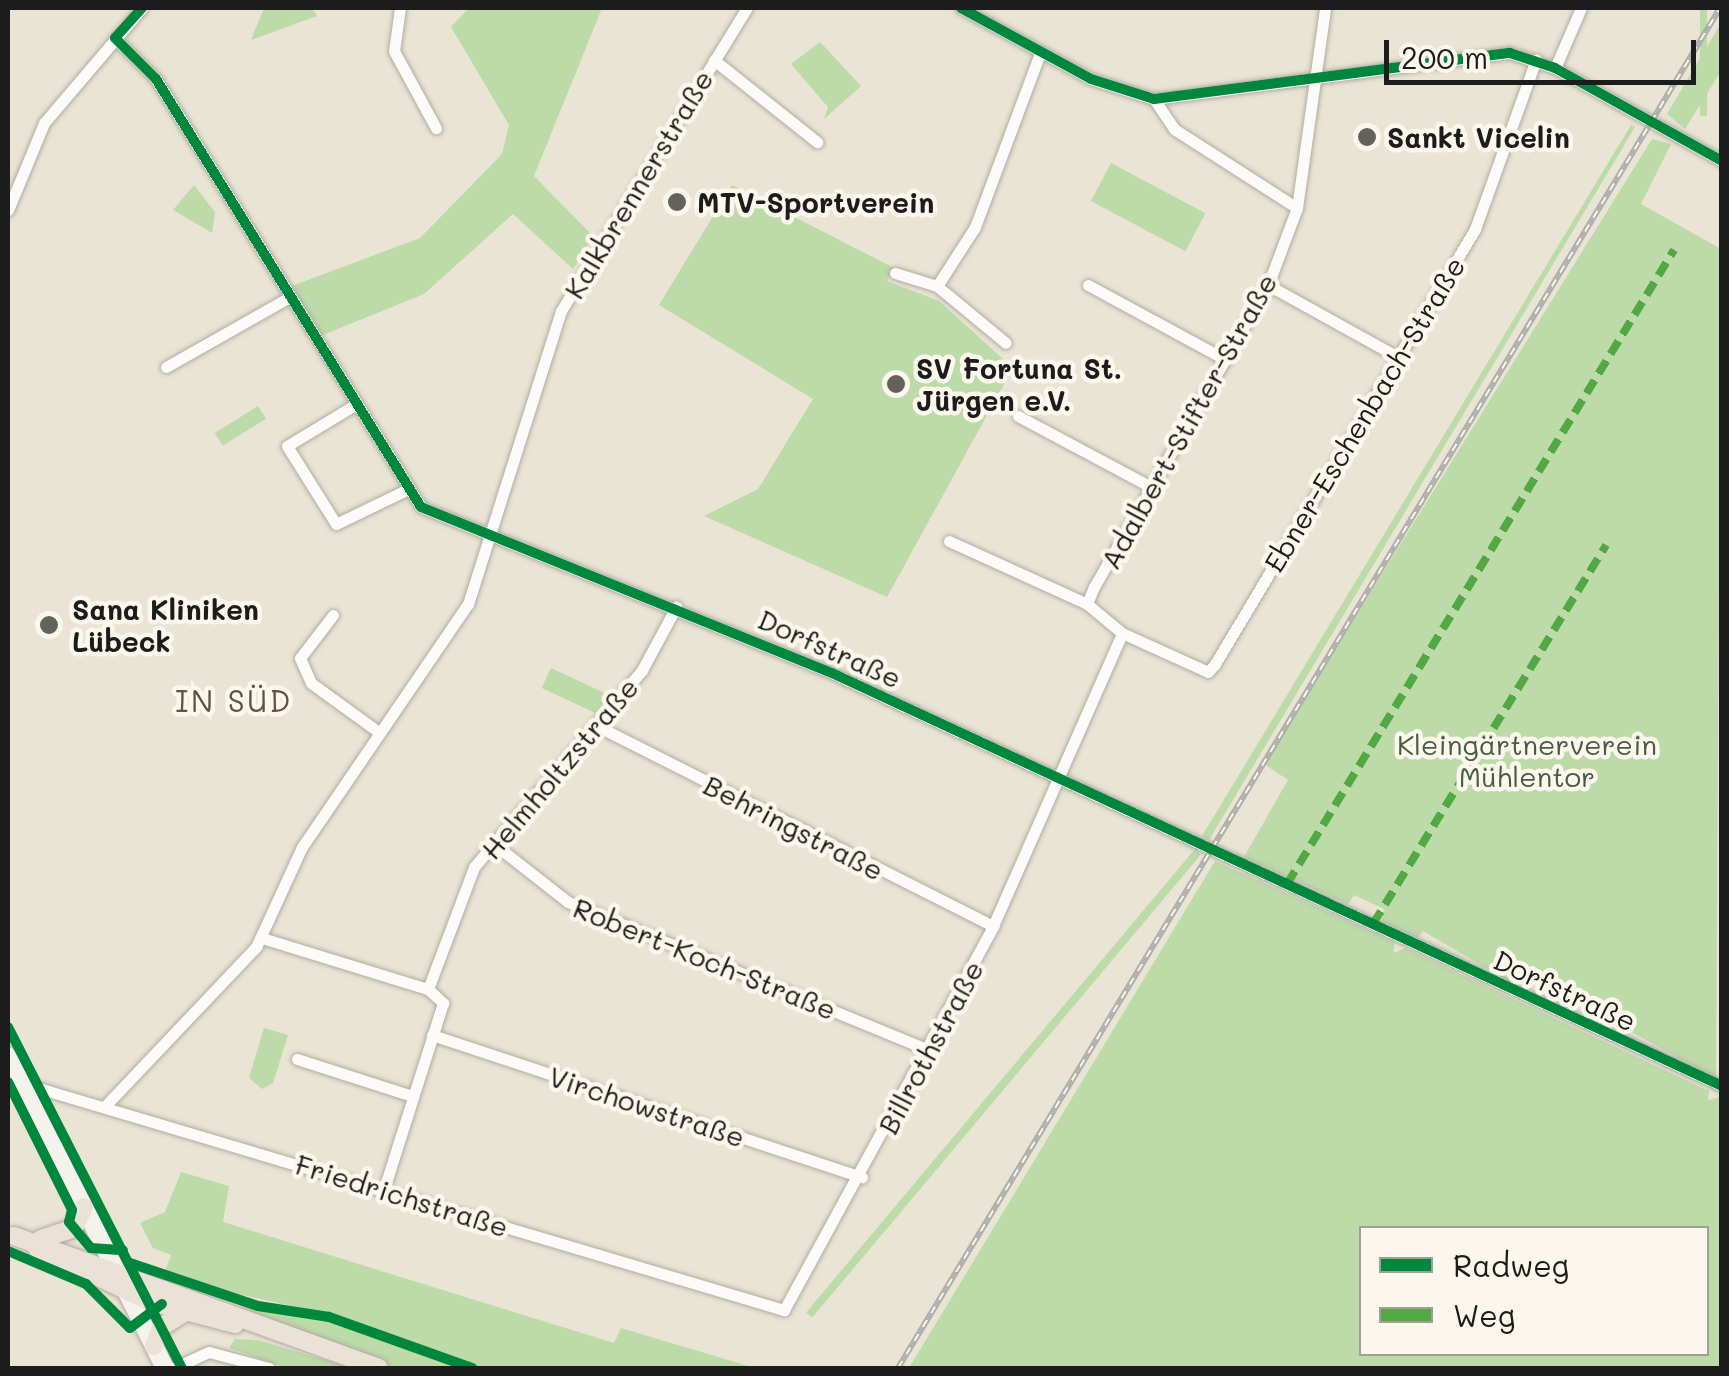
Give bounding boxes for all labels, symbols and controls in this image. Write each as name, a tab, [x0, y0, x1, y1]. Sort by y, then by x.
scale bar	[1389, 20, 1702, 82]
text: 200 m	[1401, 37, 1488, 77]
street label: Kalkbrennerstraße	[557, 64, 719, 304]
place label: Sankt Vicelin	[1387, 120, 1570, 154]
marker: Sankt Vicelin	[1356, 126, 1378, 148]
place label: MTV-Sportverein	[697, 185, 934, 219]
marker: MTV-Sportverein	[666, 191, 688, 213]
street label: Ebner-Eschenbach-Straße	[1257, 250, 1471, 578]
street label: Adalbert-Stifter-Straße	[1093, 267, 1283, 575]
place label: SV Fortuna St. Jürgen e.V.	[916, 351, 1122, 417]
marker: SV Fortuna St. Jürgen e.V.	[885, 373, 907, 395]
place label: Sana Kliniken Lübeck	[72, 592, 259, 658]
street label: Dorfstraße	[753, 601, 907, 695]
marker: Sana Kliniken Lübeck	[36, 612, 62, 638]
street label: Helmholtzstraße	[473, 670, 645, 866]
district label: IN SÜD	[175, 682, 293, 718]
park label: Kleingärtnerverein Mühlentor	[1397, 727, 1657, 793]
street label: Behringstraße	[698, 767, 890, 887]
street label: Robert-Koch-Straße	[569, 890, 841, 1026]
street label: Dorfstraße	[1488, 942, 1642, 1038]
street label: Billrothstraße	[870, 955, 990, 1139]
street label: Virchowstraße	[545, 1059, 749, 1153]
street label: Friedrichstraße	[292, 1147, 512, 1243]
legend	[1359, 1226, 1709, 1356]
text: Radweg	[1453, 1245, 1569, 1285]
text: Weg	[1453, 1295, 1515, 1335]

